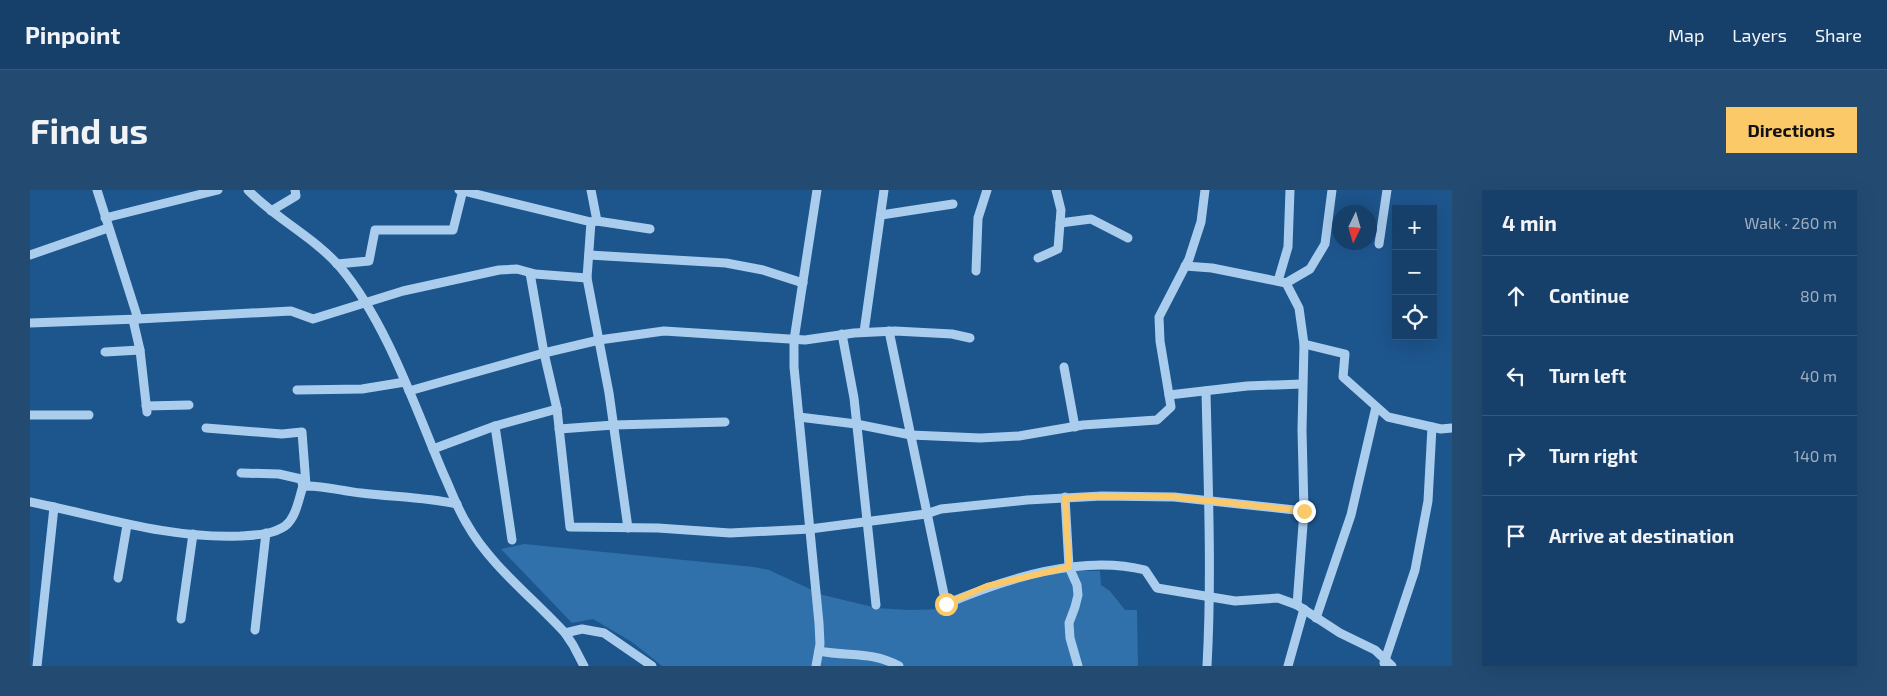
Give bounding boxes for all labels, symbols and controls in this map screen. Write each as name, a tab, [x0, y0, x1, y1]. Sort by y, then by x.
text: Pinpoint	[25, 20, 120, 49]
text: Map	[1668, 24, 1704, 46]
text: Layers	[1732, 24, 1787, 46]
text: Share	[1815, 24, 1862, 46]
button: Directions	[1726, 107, 1857, 153]
text: Find us	[30, 109, 148, 151]
north arrow	[1332, 205, 1377, 250]
map controls	[1392, 205, 1437, 340]
button: +	[1392, 205, 1437, 250]
text: 4 min	[1502, 210, 1557, 235]
text: Walk · 260 m	[1744, 213, 1837, 232]
button: −	[1392, 250, 1437, 295]
icon: ahead	[1502, 282, 1530, 310]
text: Continue	[1549, 284, 1629, 307]
text: 80 m	[1800, 286, 1837, 305]
button: locate	[1392, 295, 1437, 340]
icon: left	[1502, 362, 1530, 390]
text: Turn left	[1549, 364, 1626, 387]
text: 40 m	[1800, 366, 1837, 385]
icon: right	[1502, 442, 1530, 470]
text: Turn right	[1549, 444, 1637, 467]
text: 140 m	[1794, 446, 1837, 465]
route end	[1293, 500, 1316, 523]
icon: arrive	[1502, 522, 1530, 550]
text: Arrive at destination	[1549, 524, 1734, 547]
route start	[935, 593, 958, 616]

